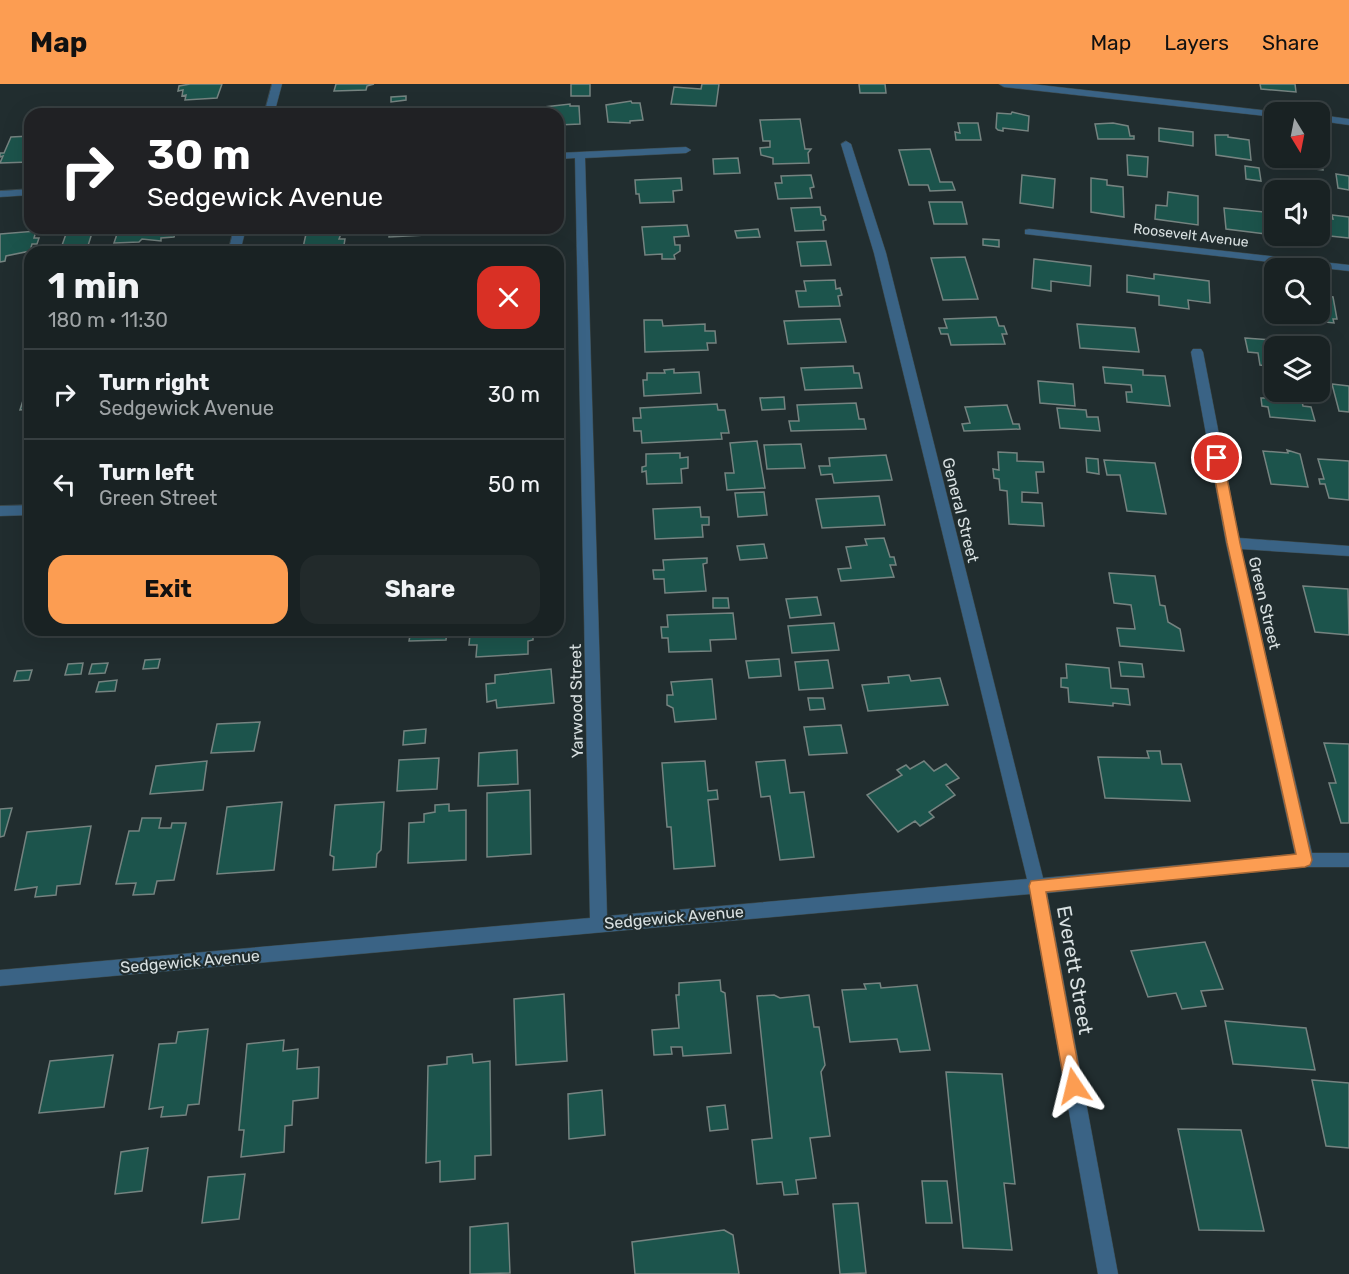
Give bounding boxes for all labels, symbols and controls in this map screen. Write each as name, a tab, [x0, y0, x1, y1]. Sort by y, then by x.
text: Map	[30, 26, 87, 59]
text: Map	[1090, 30, 1131, 55]
text: Layers	[1164, 30, 1229, 55]
text: Share	[1262, 30, 1319, 55]
north arrow	[1264, 102, 1330, 168]
map controls	[1264, 102, 1330, 402]
text: 30 m	[147, 130, 251, 180]
icon: right	[48, 132, 126, 210]
button: sound	[1264, 180, 1330, 246]
text: Sedgewick Avenue	[147, 181, 383, 213]
street label: Roosevelt Avenue	[1132, 220, 1250, 251]
button: search	[1264, 258, 1330, 324]
text: 1 min	[48, 264, 140, 307]
button: close	[477, 266, 540, 329]
text: 180 m · 11:30	[48, 308, 168, 332]
button: layers	[1264, 336, 1330, 402]
text: Turn right	[99, 369, 209, 396]
icon: right	[48, 378, 81, 411]
text: 30 m	[488, 381, 540, 408]
text: Sedgewick Avenue	[99, 396, 274, 420]
pin	[1191, 432, 1242, 483]
icon: arrive	[1200, 441, 1233, 474]
street label: General Street	[938, 456, 983, 565]
text: Turn left	[99, 459, 194, 486]
icon: left	[48, 468, 81, 501]
text: 50 m	[488, 471, 540, 498]
text: Green Street	[99, 486, 217, 510]
button: Exit	[48, 555, 288, 624]
button: Share	[300, 555, 540, 624]
street label: Green Street	[1245, 555, 1284, 651]
street label: Yarwood Street	[566, 644, 587, 758]
street label: Sedgewick Avenue	[604, 902, 745, 933]
street label: Everett Street	[1052, 904, 1098, 1037]
street label: Sedgewick Avenue	[120, 946, 261, 977]
position arrow	[1042, 1054, 1106, 1118]

